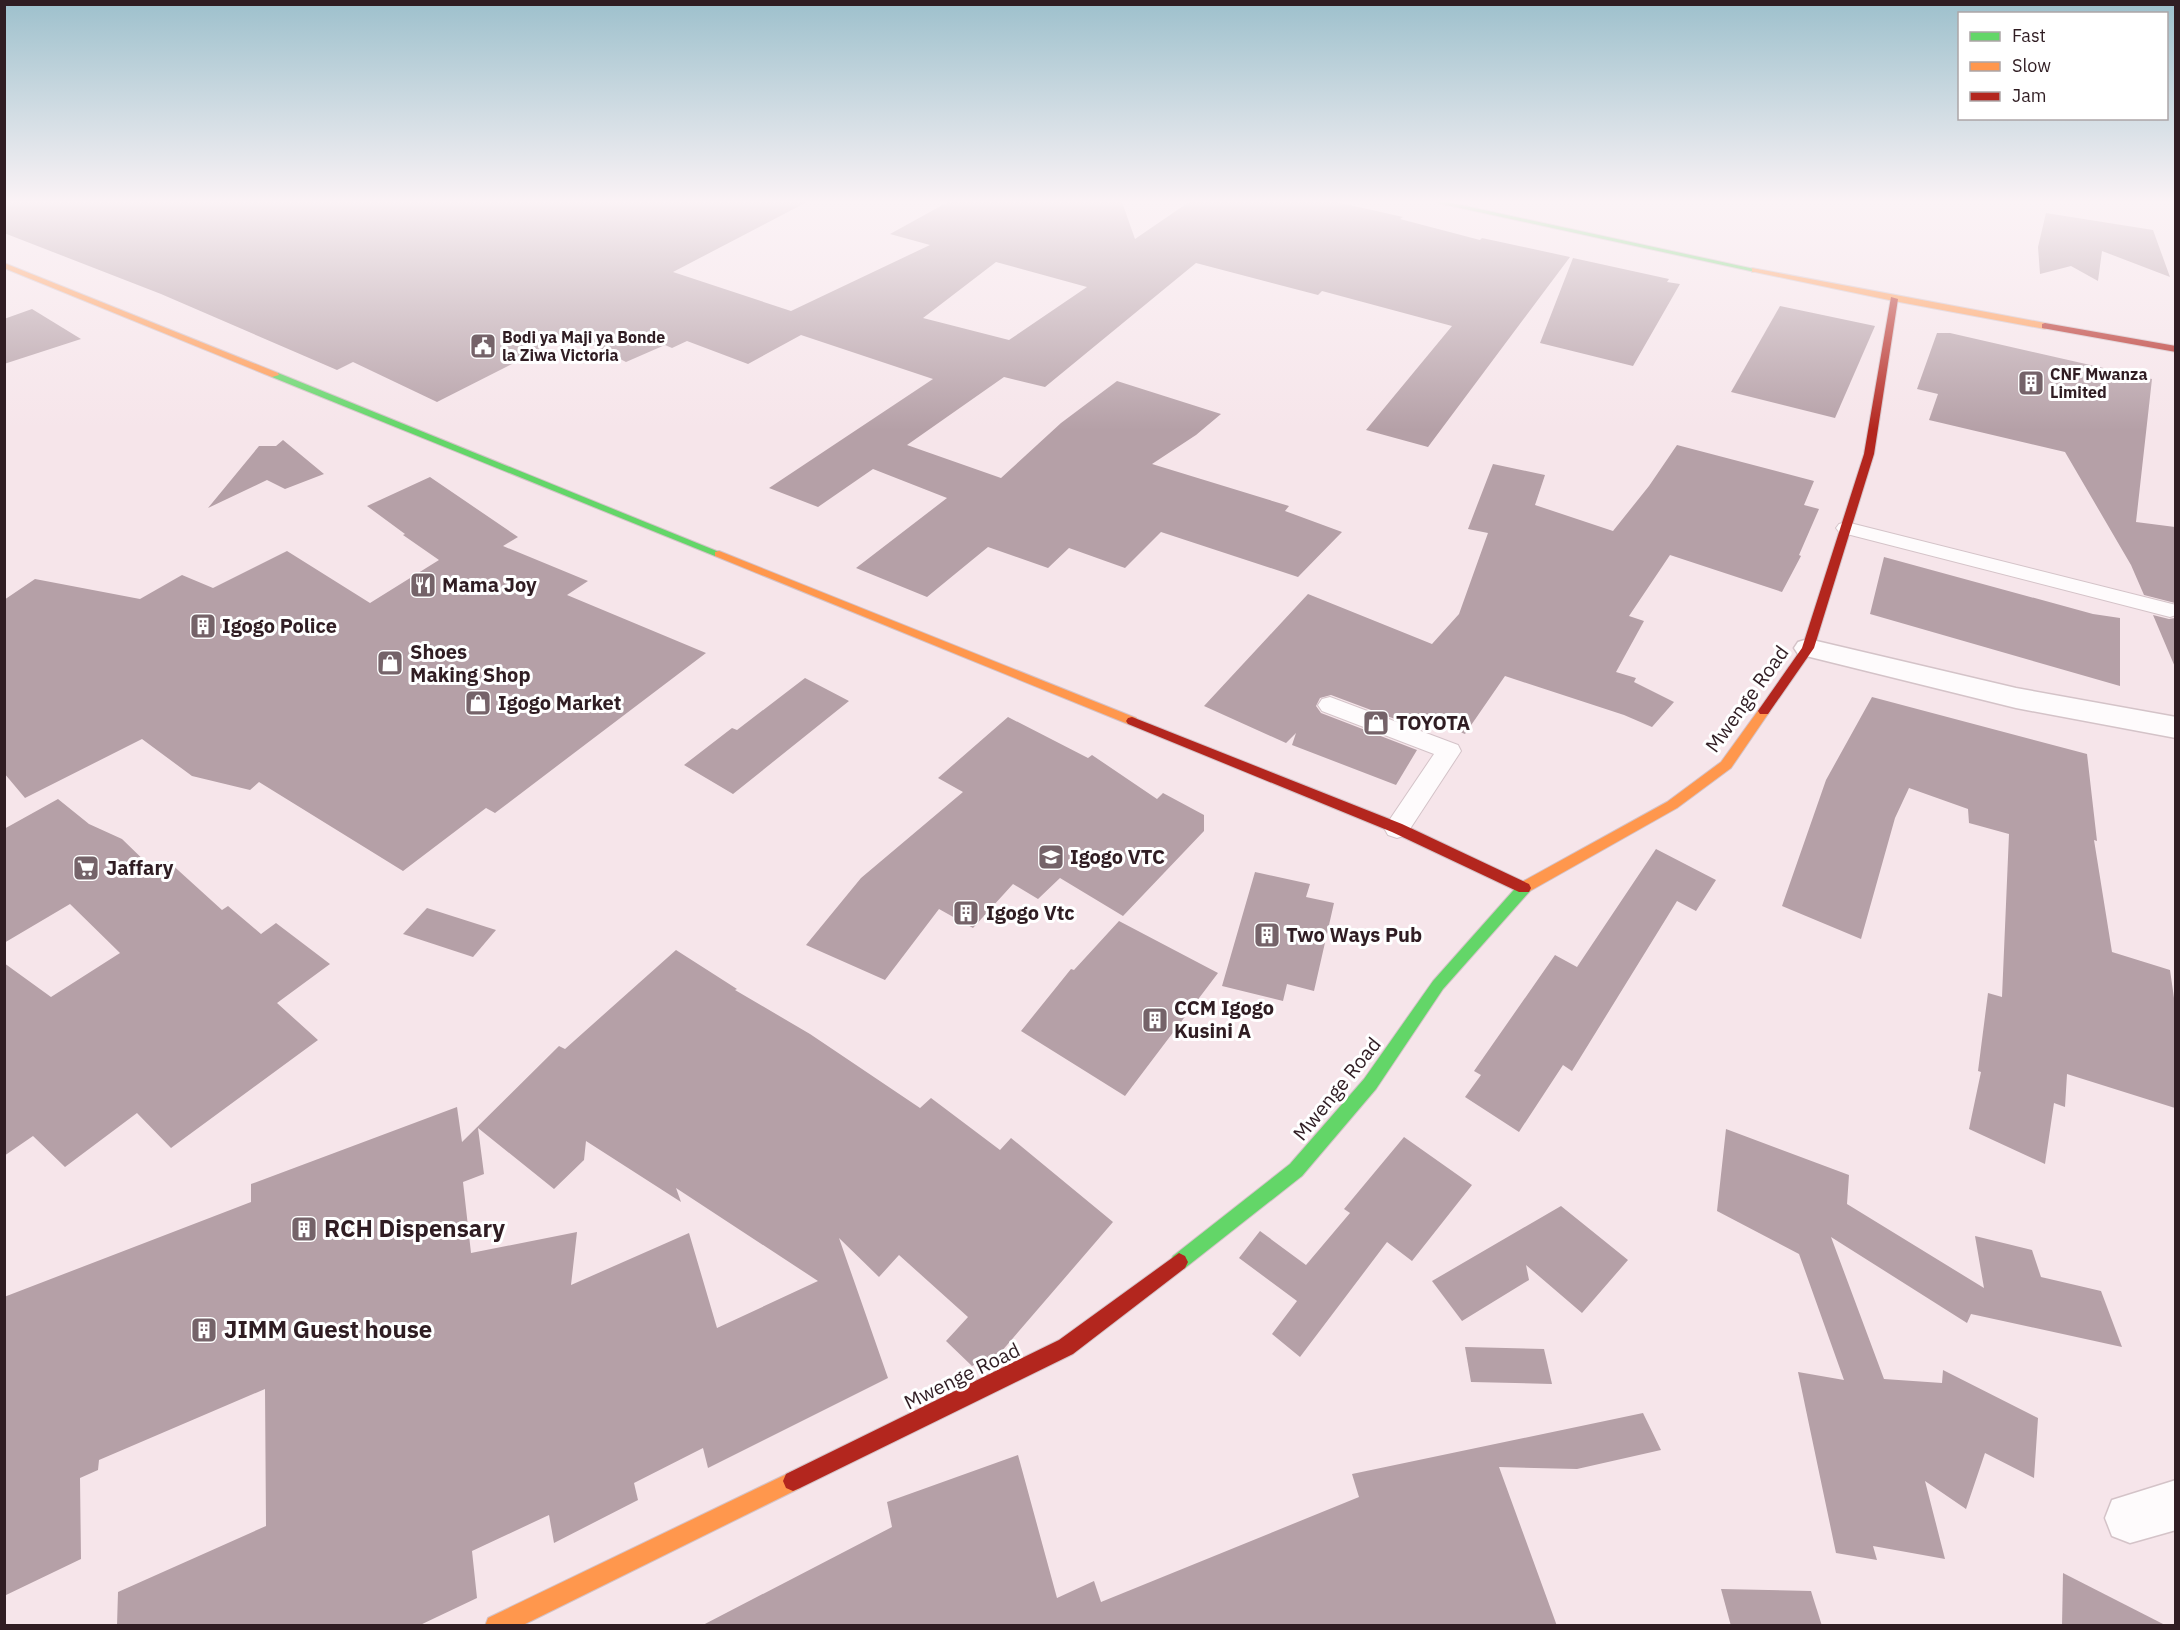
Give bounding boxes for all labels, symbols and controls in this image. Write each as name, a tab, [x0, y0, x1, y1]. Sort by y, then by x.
legend	[1958, 12, 2168, 120]
text: Fast	[2012, 24, 2046, 47]
text: Slow	[2012, 54, 2051, 77]
text: Jam	[2012, 84, 2047, 107]
place label: Bodi ya Maji ya Bonde la Ziwa Victoria	[502, 327, 665, 365]
public building icon: Bodi ya Maji ya Bonde la Ziwa Victoria	[468, 331, 498, 361]
place label: CNF Mwanza Limited	[2050, 364, 2148, 402]
building icon: CNF Mwanza Limited	[2016, 368, 2046, 398]
restaurant icon: Mama Joy	[408, 570, 438, 600]
place label: Mama Joy	[442, 571, 537, 598]
building icon: Igogo Police	[188, 611, 218, 641]
place label: Igogo Police	[222, 612, 337, 639]
place label: Shoes Making Shop	[410, 638, 531, 688]
street label: Mwenge Road	[1699, 640, 1795, 758]
shop icon: Shoes Making Shop	[375, 648, 405, 678]
shop icon: Igogo Market	[463, 688, 493, 718]
place label: Igogo Market	[498, 689, 622, 716]
shop icon: TOYOTA	[1361, 708, 1391, 738]
place label: TOYOTA	[1396, 709, 1471, 736]
school or university icon: Igogo VTC	[1036, 842, 1066, 872]
place label: Igogo VTC	[1070, 843, 1165, 870]
supermarket icon: Jaffary	[71, 853, 101, 883]
place label: Jaffary	[106, 854, 174, 881]
building icon: Igogo Vtc	[951, 898, 981, 928]
place label: Igogo Vtc	[986, 899, 1075, 926]
building icon: Two Ways Pub	[1252, 920, 1282, 950]
place label: Two Ways Pub	[1286, 921, 1422, 948]
place label: CCM Igogo Kusini A	[1174, 994, 1274, 1044]
building icon: CCM Igogo Kusini A	[1140, 1005, 1170, 1035]
street label: Mwenge Road	[1286, 1031, 1387, 1146]
place label: RCH Dispensary	[324, 1212, 505, 1244]
building icon: RCH Dispensary	[289, 1214, 319, 1244]
place label: JIMM Guest house	[224, 1313, 432, 1345]
building icon: JIMM Guest house	[189, 1315, 219, 1345]
street label: Mwenge Road	[899, 1336, 1024, 1415]

